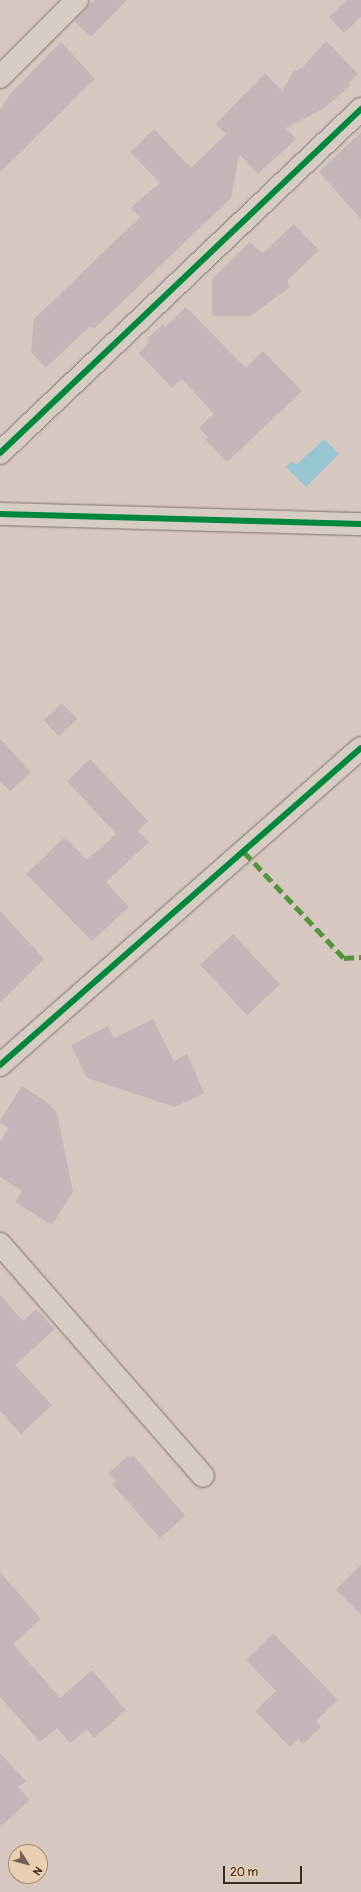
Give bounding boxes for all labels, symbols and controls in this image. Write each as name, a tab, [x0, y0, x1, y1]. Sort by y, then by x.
north arrow	[8, 1844, 48, 1884]
scale bar	[225, 1858, 304, 1884]
text: N	[30, 1864, 45, 1878]
text: 20 m	[230, 1865, 258, 1880]

